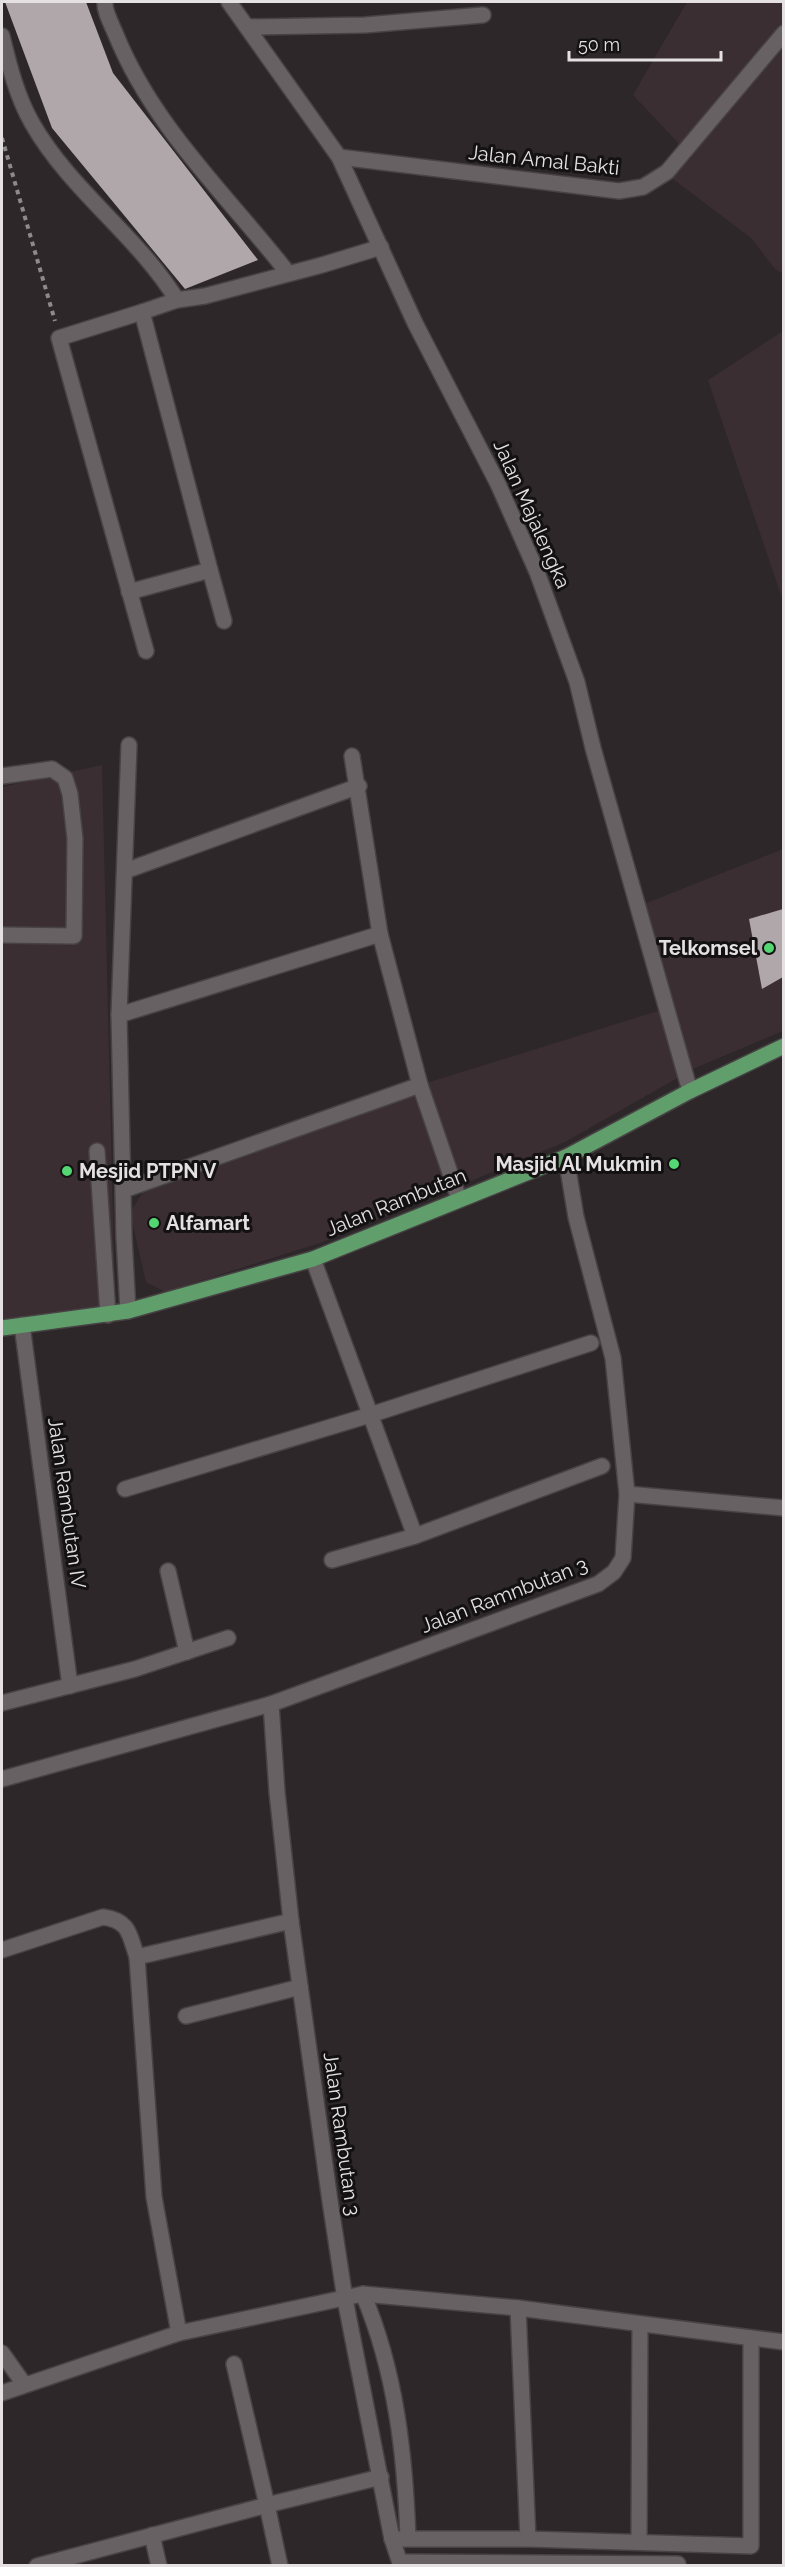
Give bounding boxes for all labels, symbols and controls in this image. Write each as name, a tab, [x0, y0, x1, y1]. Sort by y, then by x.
scale bar	[569, 24, 720, 62]
text: 50 m	[578, 34, 620, 55]
street label: Jalan Amal Bakti	[467, 140, 621, 180]
street label: Jalan Majalengka	[489, 436, 575, 592]
place label: Telkomsel	[659, 936, 758, 960]
marker: Telkomsel	[762, 941, 776, 955]
place label: Masjid Al Mukmin	[495, 1152, 662, 1176]
marker: Masjid Al Mukmin	[667, 1157, 681, 1171]
place label: Mesjid PTPN V	[79, 1159, 217, 1183]
street label: Jalan Rambutan	[322, 1163, 470, 1241]
marker: Mesjid PTPN V	[60, 1164, 74, 1178]
place label: Alfamart	[166, 1211, 250, 1235]
marker: Alfamart	[147, 1216, 161, 1230]
street label: Jalan Rambutan IV	[43, 1416, 91, 1591]
street label: Jalan Ramnbutan 3	[417, 1552, 591, 1638]
street label: Jalan Rambutan 3	[319, 2051, 365, 2217]

